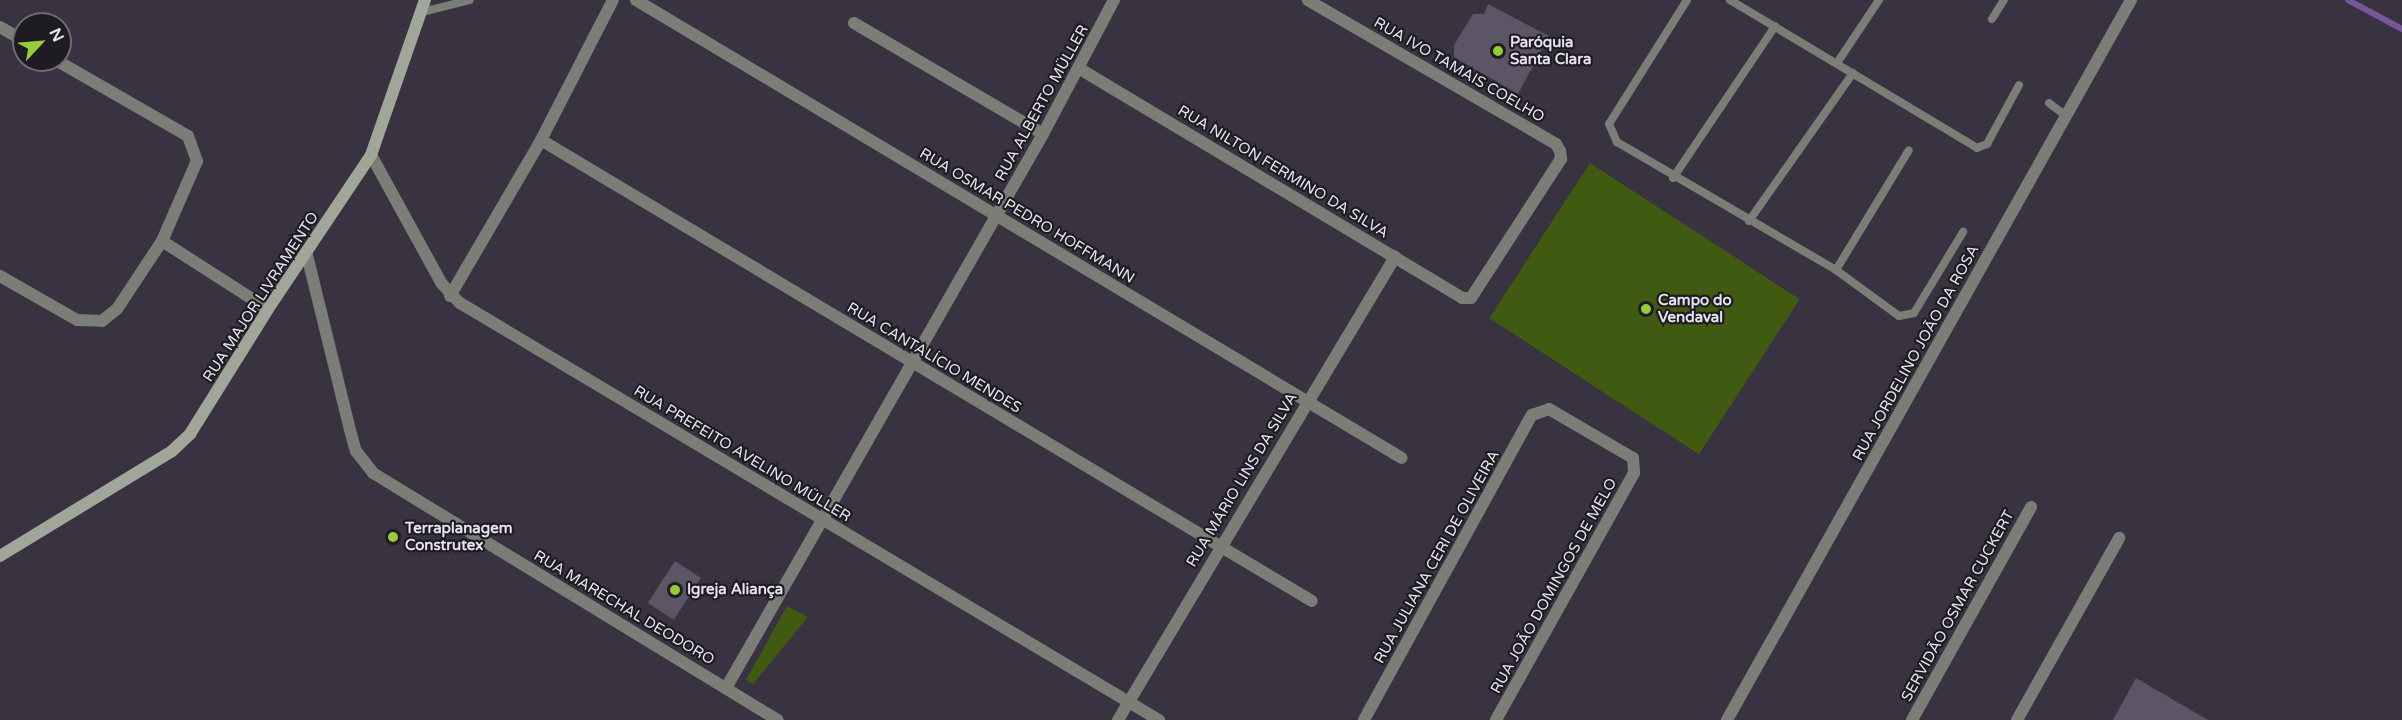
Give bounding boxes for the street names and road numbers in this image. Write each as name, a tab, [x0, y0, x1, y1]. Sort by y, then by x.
street label: RUA IVO TAMAIS COELHO	[1371, 14, 1547, 126]
street label: RUA ALBERTO MÜLLER	[992, 22, 1092, 184]
street label: RUA NILTON FERMINO DA SILVA	[1174, 102, 1392, 242]
street label: RUA OSMAR PEDRO HOFFMANN	[916, 144, 1138, 288]
street label: RUA MAJOR LIVRAMENTO	[199, 209, 323, 385]
street label: RUA JORDELINO JOÃO DA ROSA	[1849, 242, 1983, 464]
street label: RUA CANTALÍCIO MENDES	[844, 299, 1024, 417]
street label: RUA PREFEITO AVELINO MÜLLER	[630, 382, 854, 526]
street label: RUA MÁRIO LINS DA SILVA	[1183, 390, 1301, 570]
street label: RUA JULIANA CERI DE OLIVEIRA	[1371, 447, 1503, 667]
street label: RUA JOÃO DOMINGOS DE MELO	[1487, 475, 1621, 697]
street label: SERVIDÃO OSMAR CUCKERT	[1898, 507, 2018, 705]
street label: RUA MARECHAL DEODORO	[530, 547, 718, 669]

